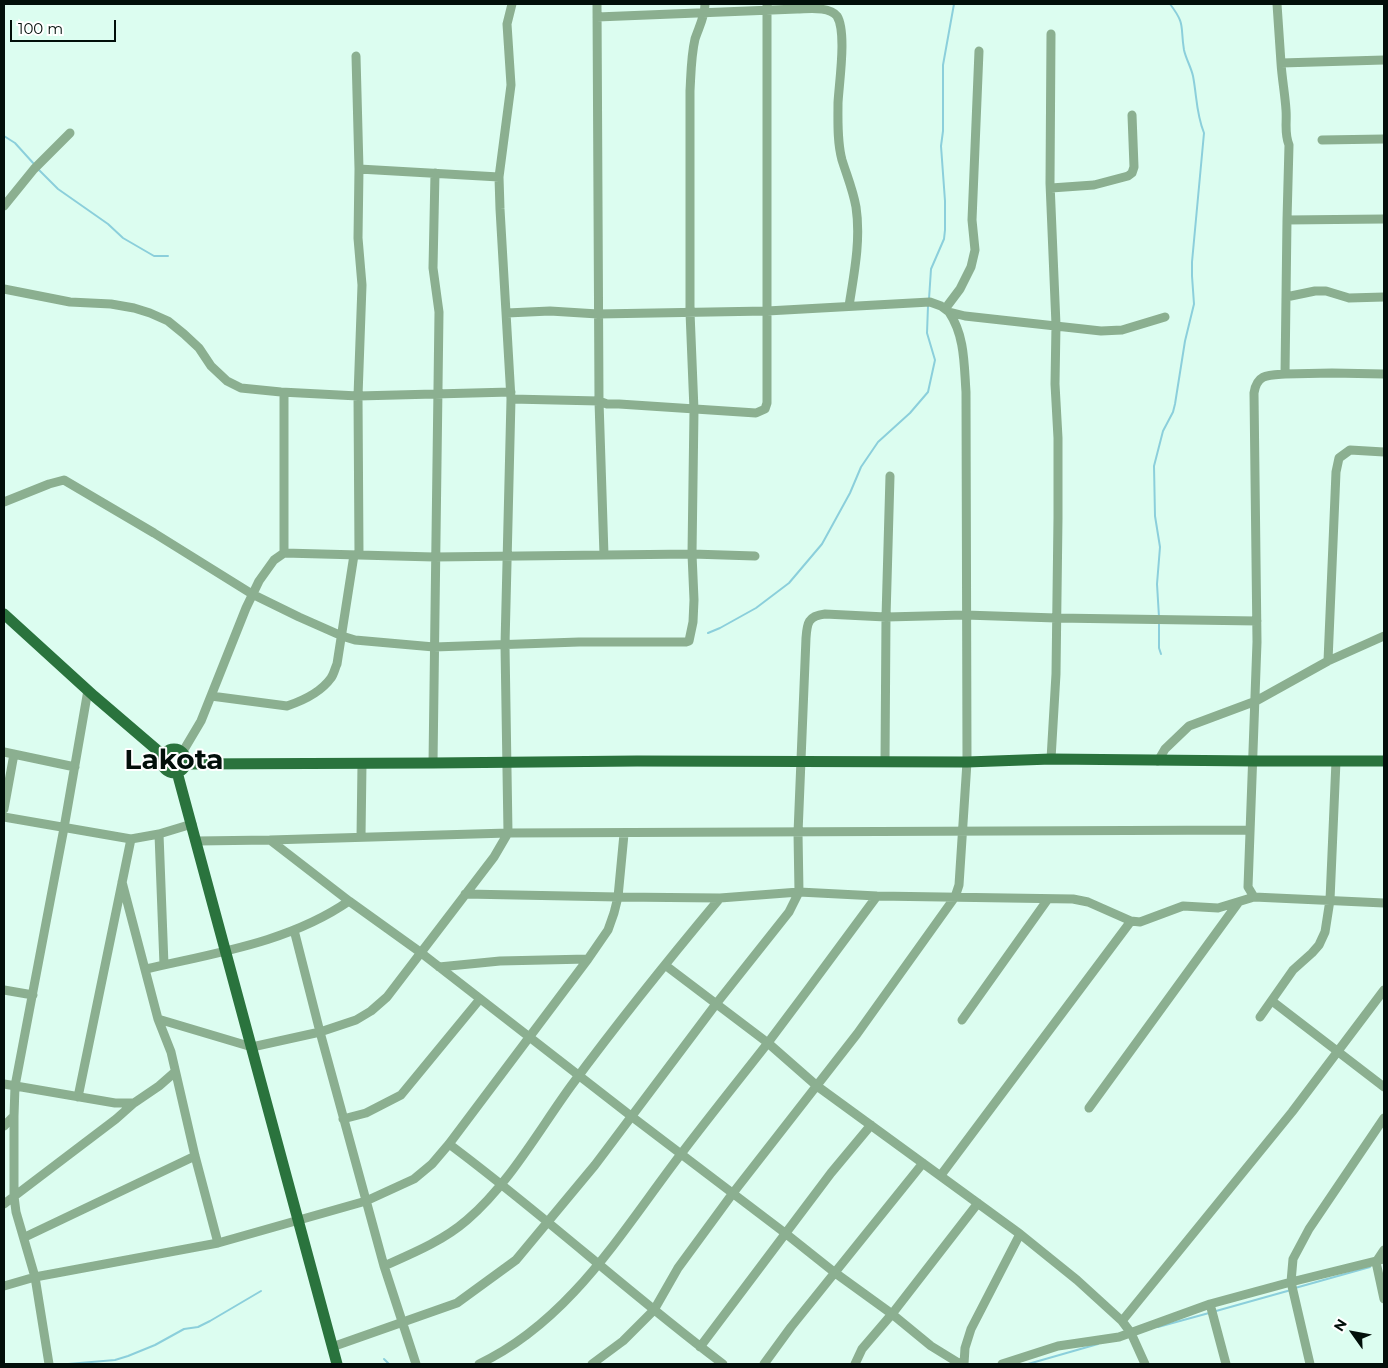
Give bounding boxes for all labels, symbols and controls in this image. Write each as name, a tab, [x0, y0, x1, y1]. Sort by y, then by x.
scale bar	[12, 10, 119, 42]
text: 100 m	[18, 19, 63, 38]
district label: Lakota	[124, 744, 224, 778]
north arrow	[1328, 1308, 1378, 1358]
text: N	[1330, 1315, 1351, 1335]

